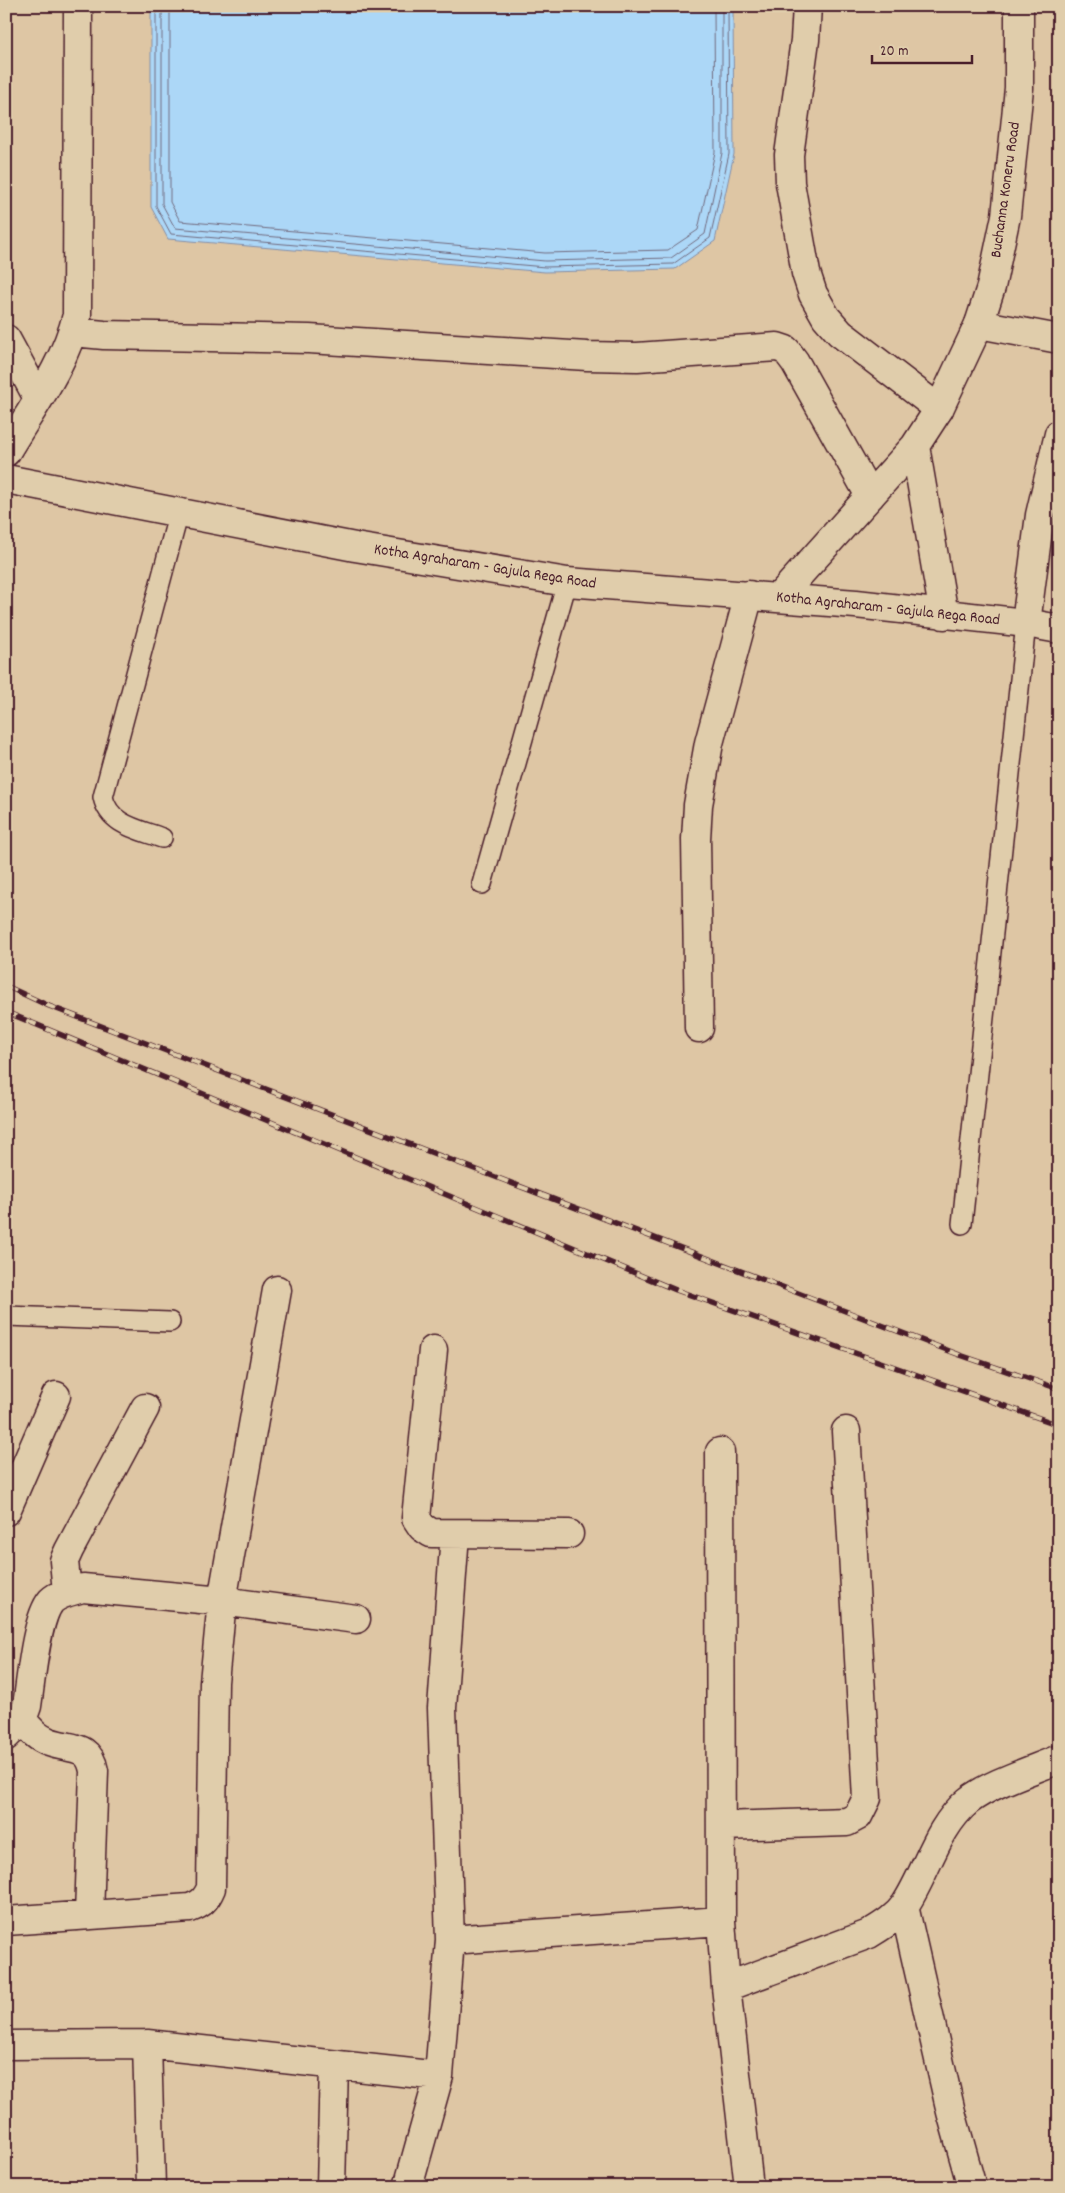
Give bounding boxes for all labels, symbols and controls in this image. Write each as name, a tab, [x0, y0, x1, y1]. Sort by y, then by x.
scale bar	[872, 32, 972, 64]
text: 20 m	[880, 41, 908, 63]
street label: Buchanna Koneru Road	[985, 121, 1027, 259]
street label: Kotha Agraharam - Gajula Rega Road	[372, 538, 598, 596]
street label: Kotha Agraharam - Gajula Rega Road	[775, 586, 1001, 632]

